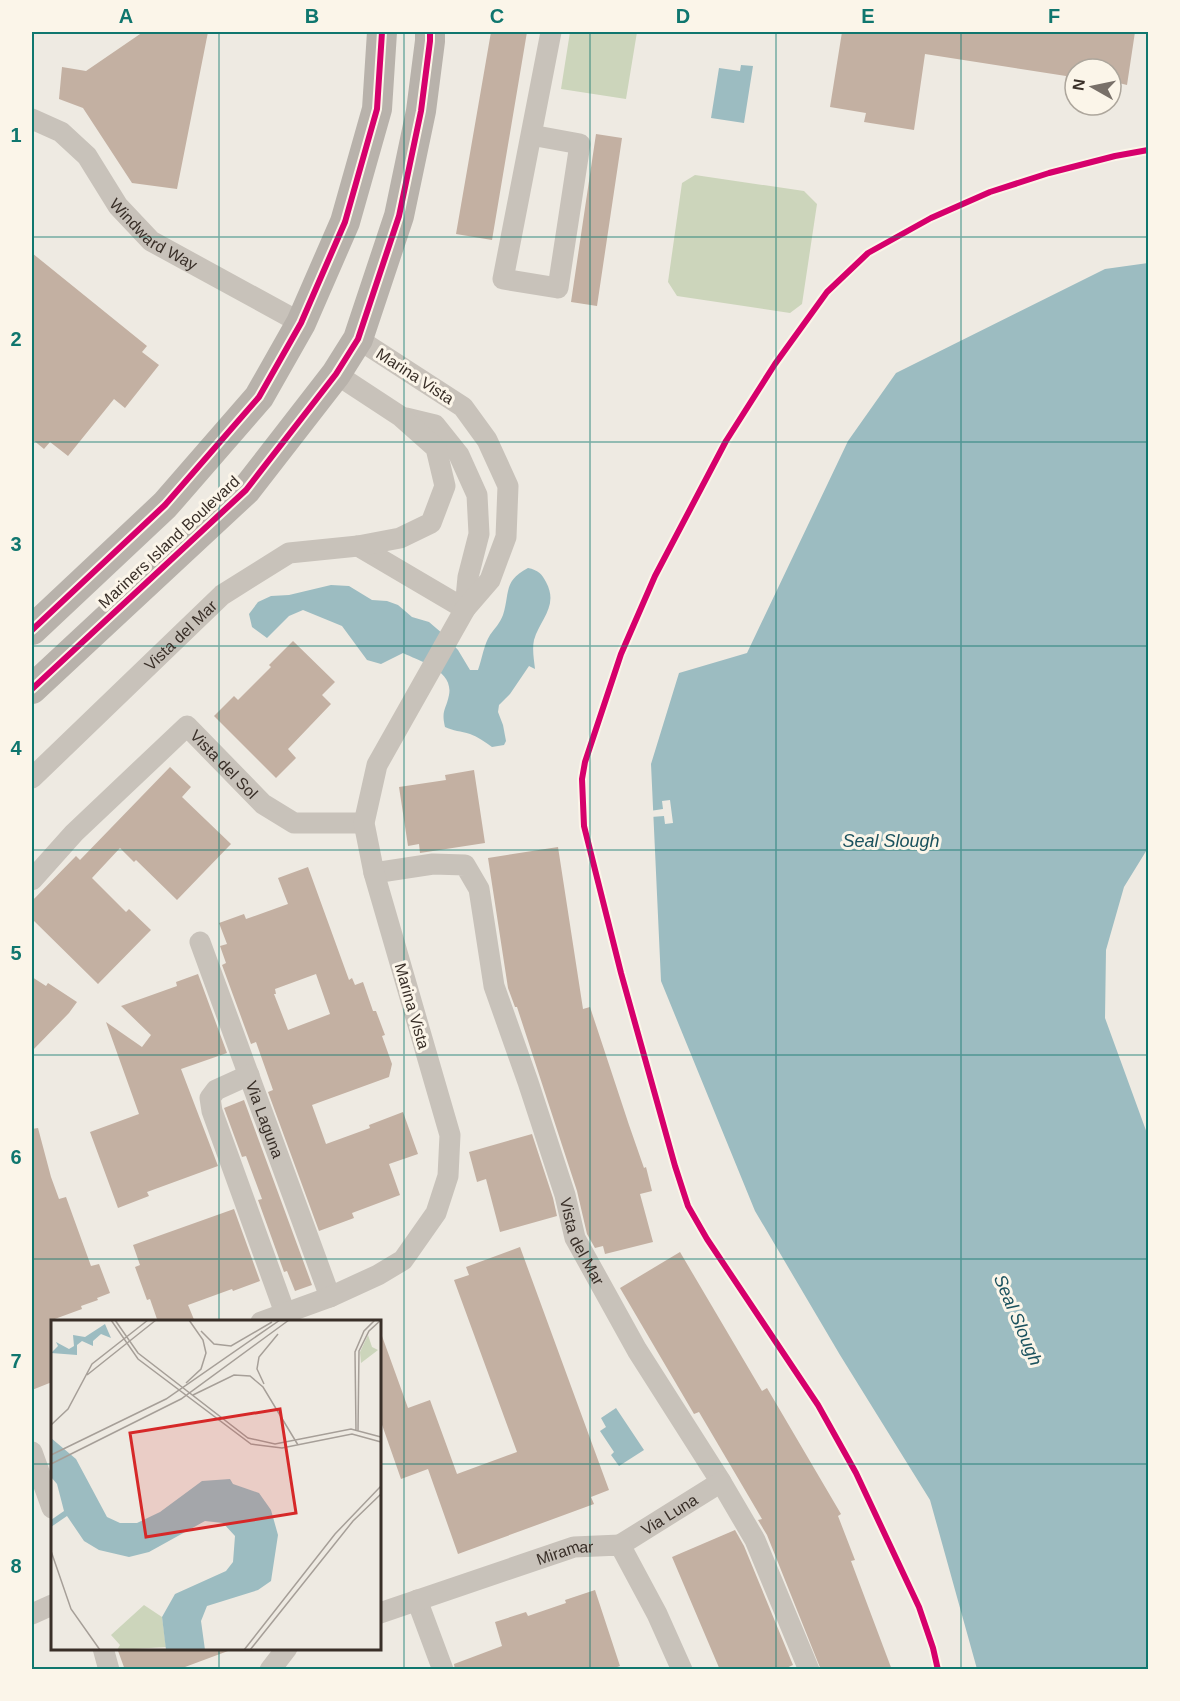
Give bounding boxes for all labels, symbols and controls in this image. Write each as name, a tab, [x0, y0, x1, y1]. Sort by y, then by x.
text: A	[119, 5, 133, 27]
text: B	[305, 5, 319, 27]
text: C	[490, 5, 504, 27]
text: D	[676, 5, 690, 27]
text: E	[861, 5, 875, 27]
text: F	[1048, 5, 1060, 27]
north arrow	[1063, 57, 1123, 117]
text: N	[1069, 78, 1088, 92]
text: 1	[10, 124, 22, 146]
street label: Windward Way	[107, 195, 200, 273]
text: 2	[10, 328, 22, 350]
street label: Marina Vista	[373, 345, 457, 407]
street label: Mariners Island Boulevard	[95, 472, 243, 612]
text: 3	[10, 533, 22, 555]
street label: Vista del Mar	[141, 596, 220, 674]
street label: Vista del Sol	[187, 726, 261, 802]
text: 4	[10, 737, 22, 759]
water label: Seal Slough	[842, 831, 940, 851]
text: 5	[10, 942, 22, 964]
street label: Marina Vista	[392, 961, 432, 1051]
street label: Via Laguna	[243, 1079, 287, 1160]
text: 6	[10, 1146, 22, 1168]
street label: Vista del Mar	[557, 1196, 608, 1288]
water label: Seal Slough	[990, 1271, 1046, 1369]
inset map	[51, 1320, 381, 1650]
text: 7	[10, 1350, 22, 1372]
street label: Via Luna	[638, 1490, 700, 1538]
street label: Miramar	[534, 1537, 594, 1568]
text: 8	[10, 1555, 22, 1577]

